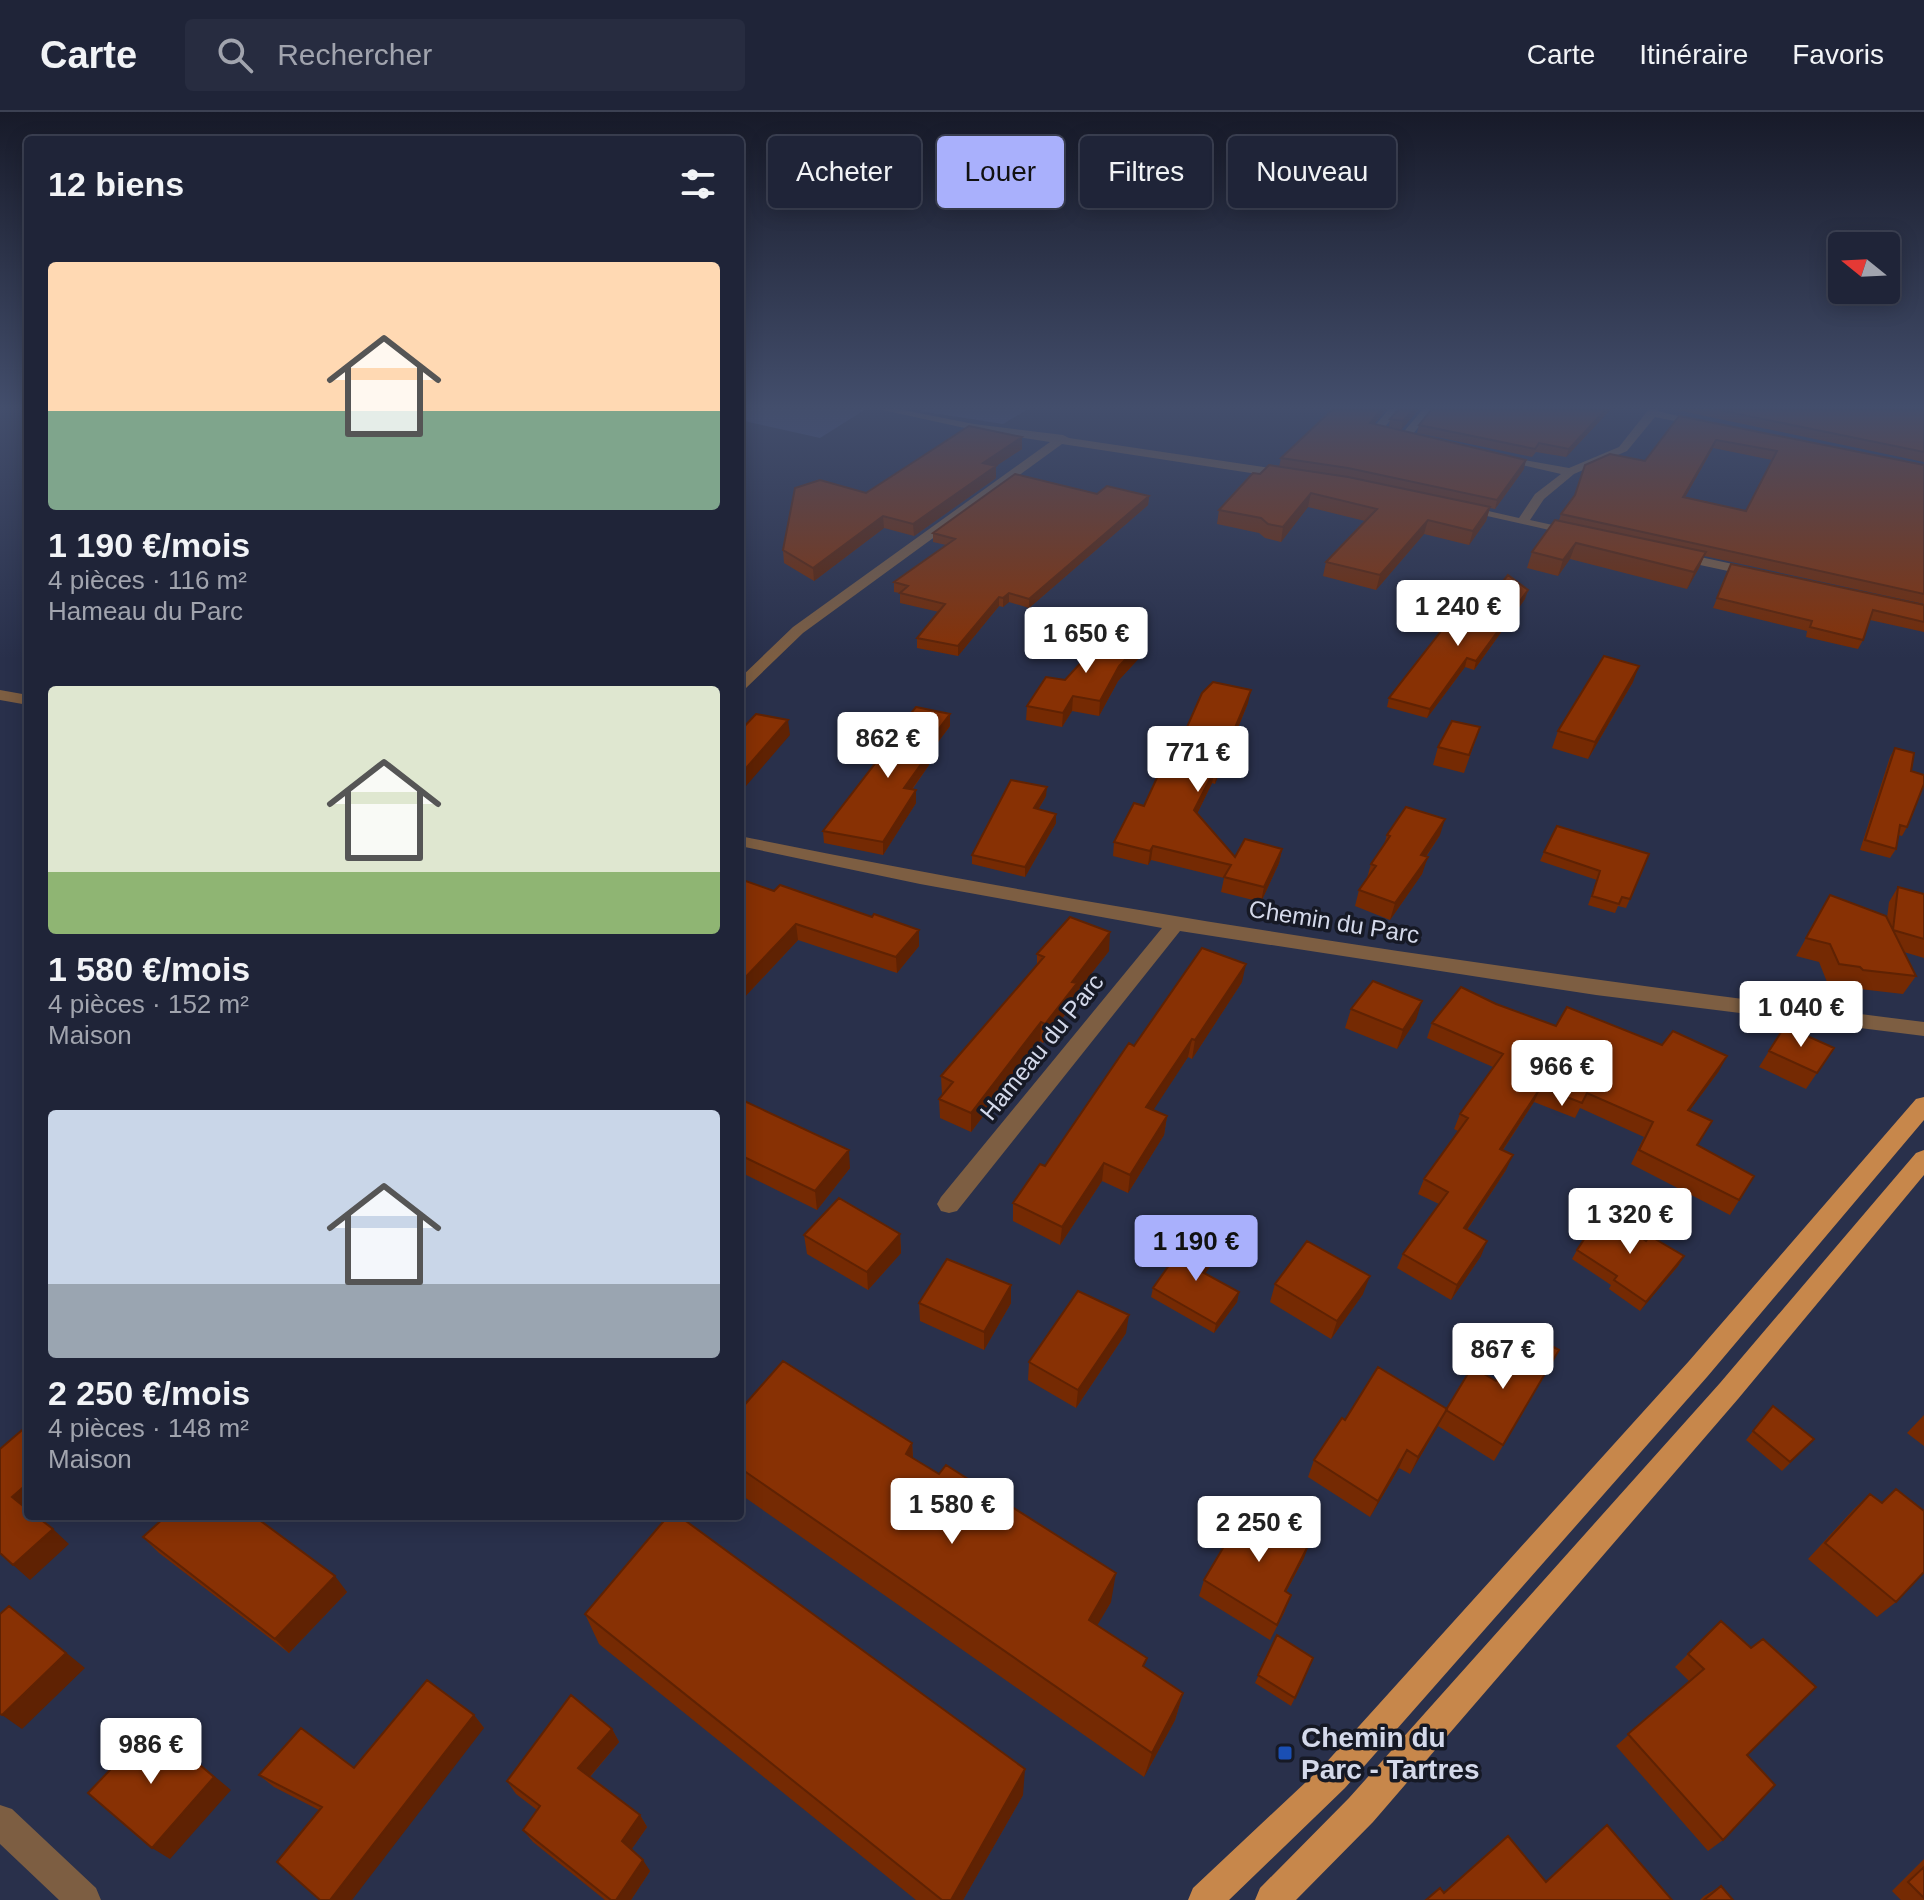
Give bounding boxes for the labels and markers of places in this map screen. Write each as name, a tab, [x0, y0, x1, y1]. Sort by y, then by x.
pin: 1 240 €	[1384, 580, 1532, 648]
pin: 1 650 €	[1012, 607, 1160, 675]
pin: 862 €	[832, 712, 944, 780]
pin: 771 €	[1142, 726, 1254, 794]
pin: 1 040 €	[1727, 981, 1875, 1049]
pin: 966 €	[1506, 1040, 1618, 1108]
pin: 1 320 €	[1556, 1188, 1704, 1256]
pin: 1 190 €	[1122, 1215, 1270, 1283]
pin: 867 €	[1447, 1323, 1559, 1391]
pin: 1 580 €	[878, 1478, 1026, 1546]
pin: 2 250 €	[1185, 1496, 1333, 1564]
pin: 986 €	[95, 1718, 207, 1786]
place label: Chemin du Parc - Tartres	[1301, 1722, 1479, 1785]
marker: Chemin du Parc - Tartres	[1276, 1744, 1294, 1762]

